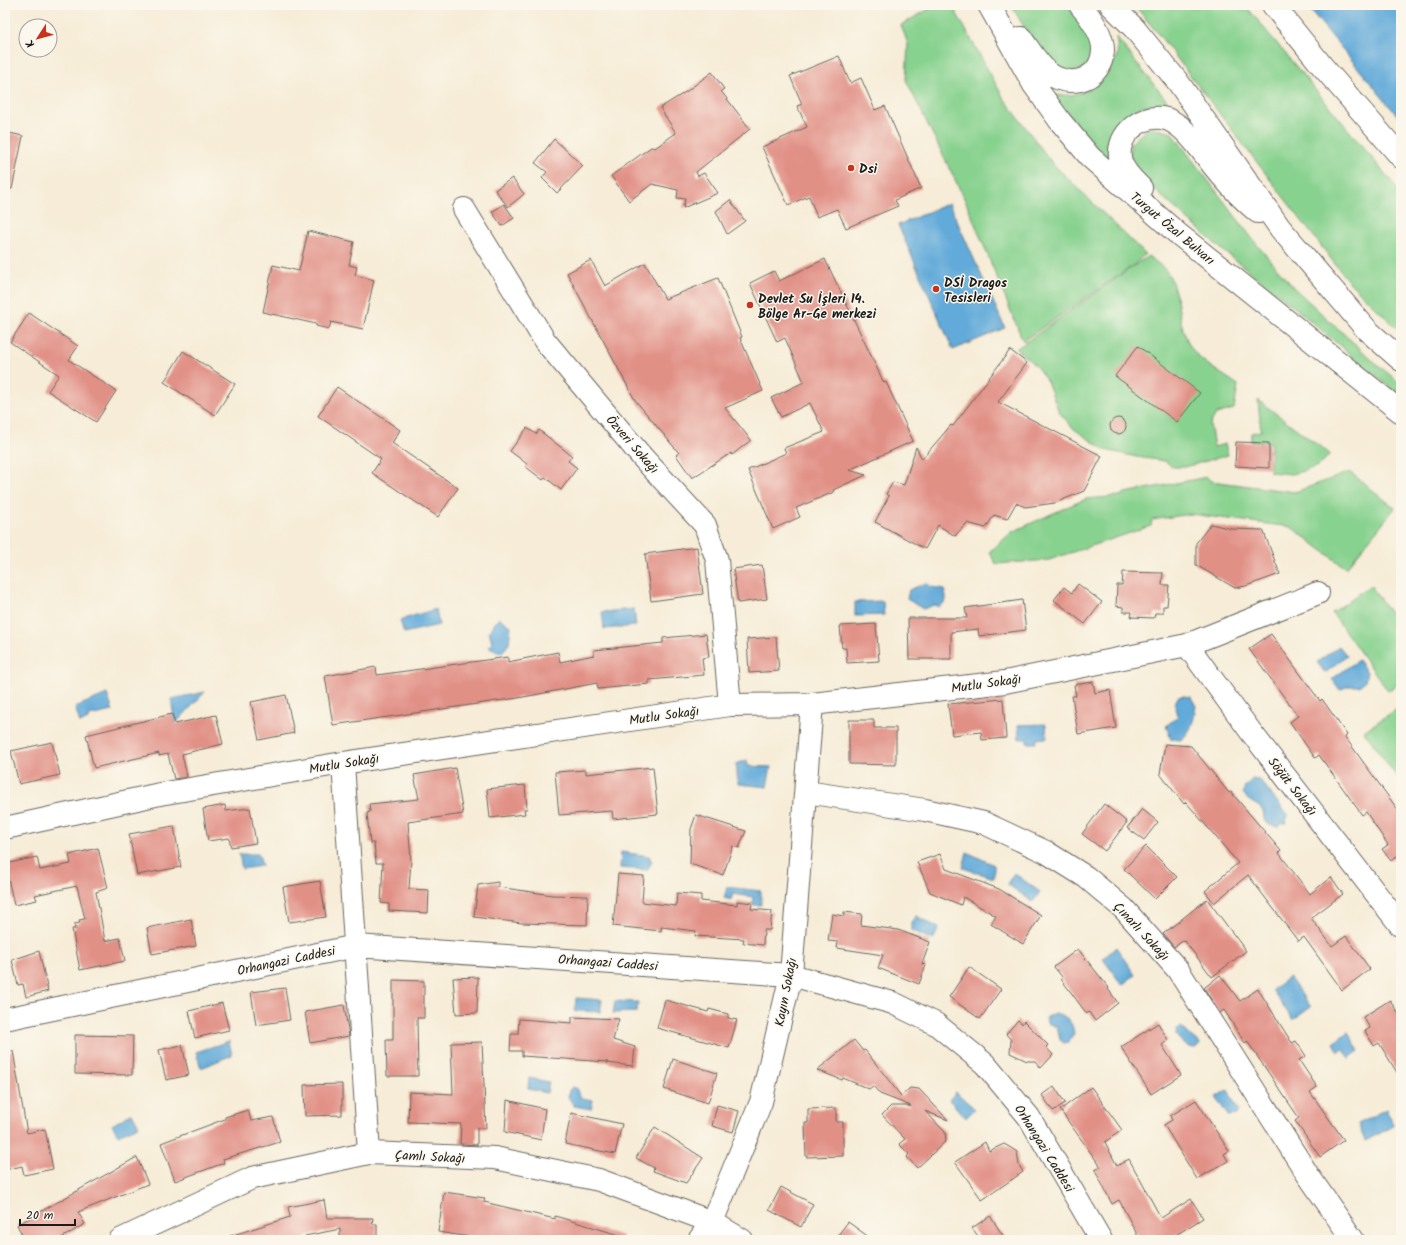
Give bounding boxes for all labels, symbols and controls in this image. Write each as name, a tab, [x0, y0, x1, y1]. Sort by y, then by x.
north arrow	[18, 18, 58, 58]
text: K	[21, 35, 40, 51]
place label: Dsi	[859, 159, 878, 180]
marker: Dsi	[846, 163, 856, 173]
street label: Turgut Özal Bulvarı	[1125, 187, 1219, 271]
place label: DSİ Dragos Tesisleri	[944, 273, 1007, 309]
marker: DSİ Dragos Tesisleri	[931, 284, 941, 294]
place label: Devlet Su İşleri 14. Bölge Ar-Ge merkezi	[758, 289, 877, 325]
marker: Devlet Su İşleri 14. Bölge Ar-Ge merkezi	[745, 300, 755, 310]
street label: Özveri Sokağı	[600, 411, 663, 479]
street label: Mutlu Sokağı	[950, 669, 1023, 700]
street label: Mutlu Sokağı	[628, 701, 701, 732]
street label: Mutlu Sokağı	[308, 749, 381, 780]
street label: Söğüt Sokağı	[1262, 753, 1322, 821]
street label: Çınarlı Sokağı	[1108, 897, 1174, 967]
street label: Orhangazi Caddesi	[235, 941, 338, 982]
street label: Orhangazi Caddesi	[557, 950, 659, 978]
street label: Kayın Sokağı	[769, 956, 803, 1029]
street label: Orhangazi Caddesi	[1008, 1101, 1080, 1197]
street label: Çamlı Sokağı	[394, 1145, 466, 1170]
scale bar	[20, 1201, 75, 1227]
text: 20 m	[26, 1206, 54, 1225]

